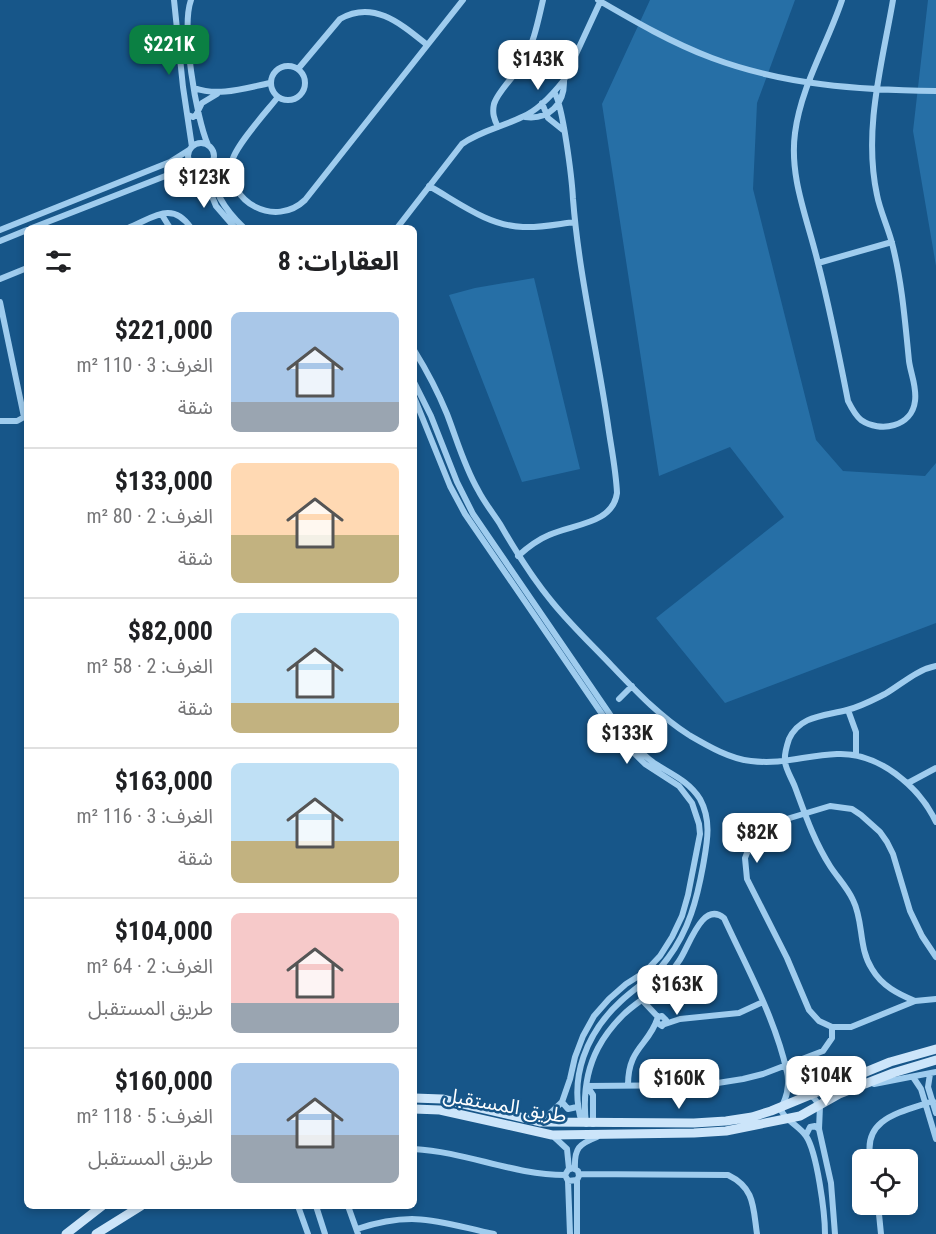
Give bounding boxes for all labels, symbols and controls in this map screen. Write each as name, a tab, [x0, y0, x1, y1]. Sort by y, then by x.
pin: $221K	[127, 25, 211, 76]
text: $221K	[143, 32, 195, 56]
pin: $143K	[496, 40, 580, 91]
text: $143K	[512, 47, 564, 71]
pin: $123K	[162, 158, 246, 209]
text: $123K	[178, 165, 230, 189]
icon: filters	[42, 245, 75, 278]
text: العقارات: 8	[278, 246, 399, 276]
text: $221,000	[115, 315, 213, 345]
icon: home	[279, 336, 351, 408]
text: الغرف: 3 · 110 m²	[77, 353, 213, 377]
text: شقة	[178, 395, 213, 419]
text: $133,000	[115, 466, 213, 496]
icon: home	[279, 487, 351, 559]
text: الغرف: 2 · 80 m²	[86, 504, 213, 528]
text: شقة	[178, 546, 213, 570]
text: $82,000	[128, 616, 213, 646]
icon: home	[279, 637, 351, 709]
text: الغرف: 2 · 58 m²	[86, 654, 213, 678]
text: شقة	[178, 696, 213, 720]
pin: $133K	[585, 714, 669, 765]
text: $133K	[601, 721, 653, 745]
text: $163,000	[115, 766, 213, 796]
icon: home	[279, 787, 351, 859]
text: الغرف: 3 · 116 m²	[77, 804, 213, 828]
pin: $82K	[721, 813, 793, 864]
text: $82K	[736, 820, 778, 844]
text: شقة	[178, 846, 213, 870]
text: $104,000	[115, 916, 213, 946]
icon: home	[279, 937, 351, 1009]
text: الغرف: 2 · 64 m²	[86, 954, 213, 978]
pin: $163K	[635, 965, 719, 1016]
text: $163K	[651, 972, 703, 996]
text: طريق المستقبل	[88, 996, 213, 1020]
pin: $104K	[784, 1056, 868, 1107]
pin: $160K	[637, 1059, 721, 1110]
text: $104K	[800, 1063, 852, 1087]
text: $160,000	[115, 1066, 213, 1096]
text: $160K	[653, 1066, 705, 1090]
street label: طريق المستقبل	[441, 1082, 569, 1129]
icon: home	[279, 1087, 351, 1159]
text: الغرف: 5 · 118 m²	[77, 1104, 213, 1128]
text: طريق المستقبل	[88, 1146, 213, 1170]
map controls	[852, 1149, 918, 1215]
button: locate	[852, 1149, 918, 1215]

